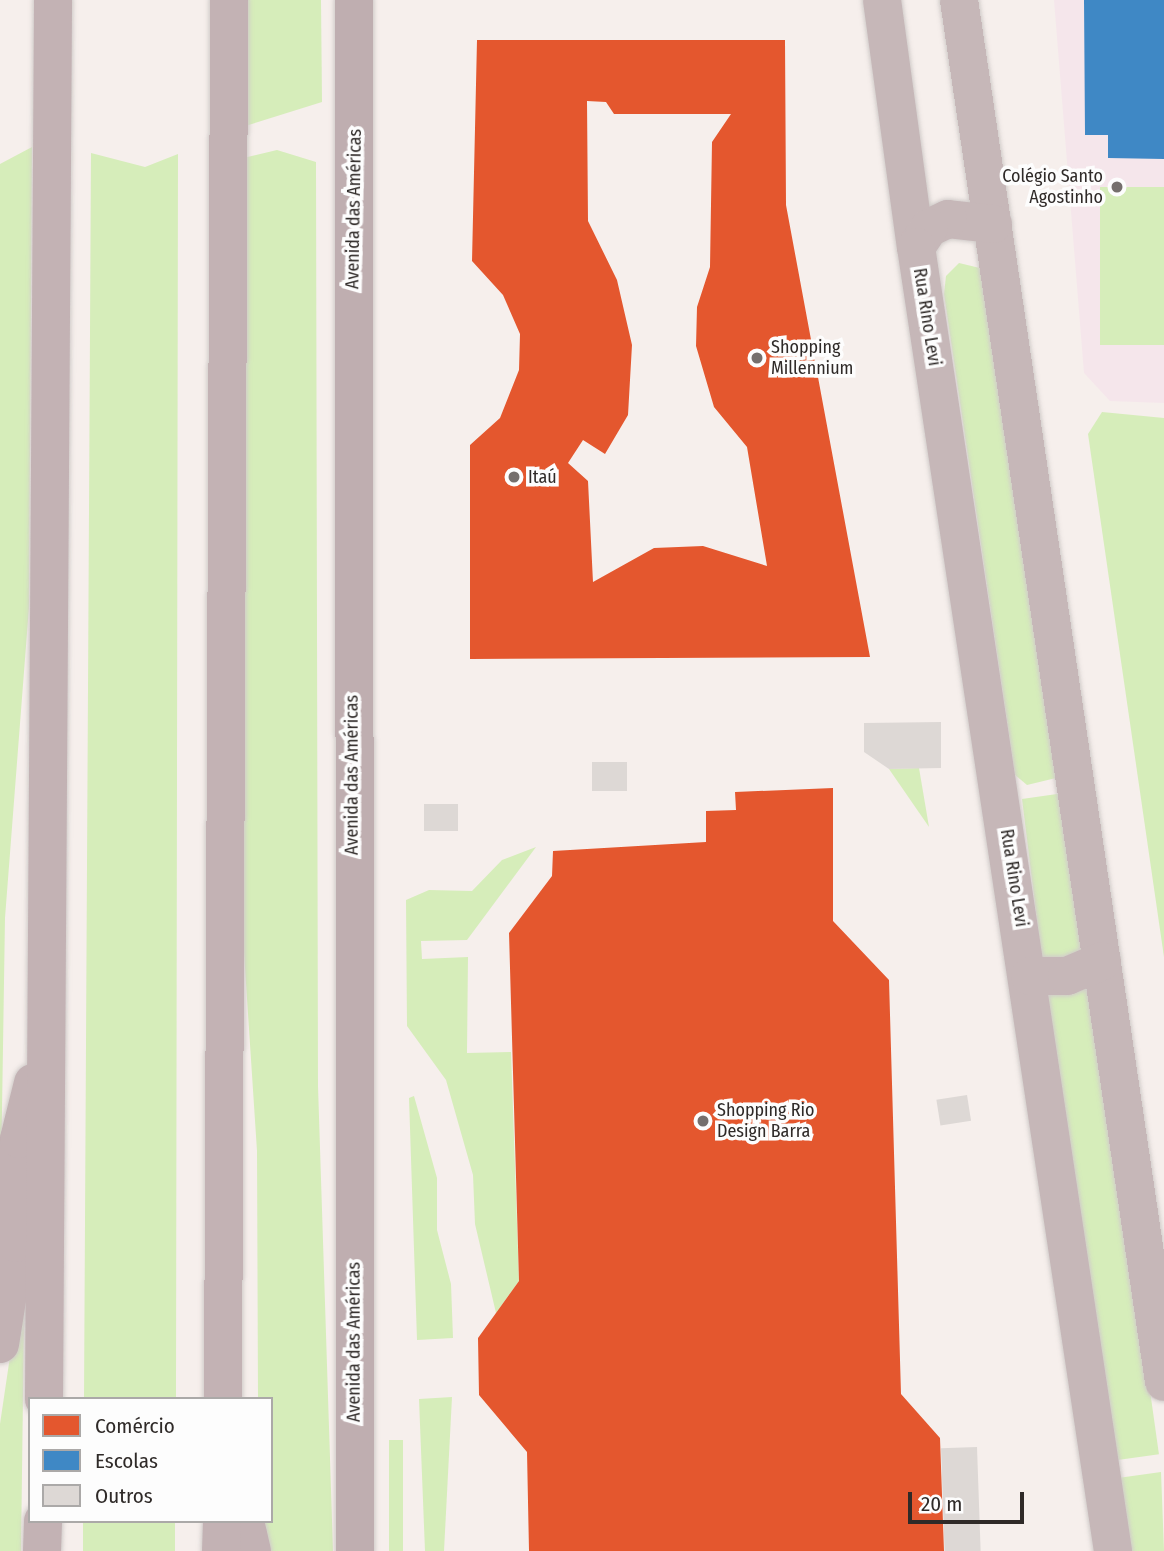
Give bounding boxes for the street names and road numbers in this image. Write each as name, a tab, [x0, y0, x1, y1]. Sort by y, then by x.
street label: Avenida das Américas	[342, 129, 366, 289]
street label: Rua Rino Levi	[909, 267, 945, 367]
street label: Avenida das Américas	[341, 695, 363, 855]
street label: Rua Rino Levi	[996, 828, 1032, 928]
street label: Avenida das Américas	[343, 1262, 365, 1422]

